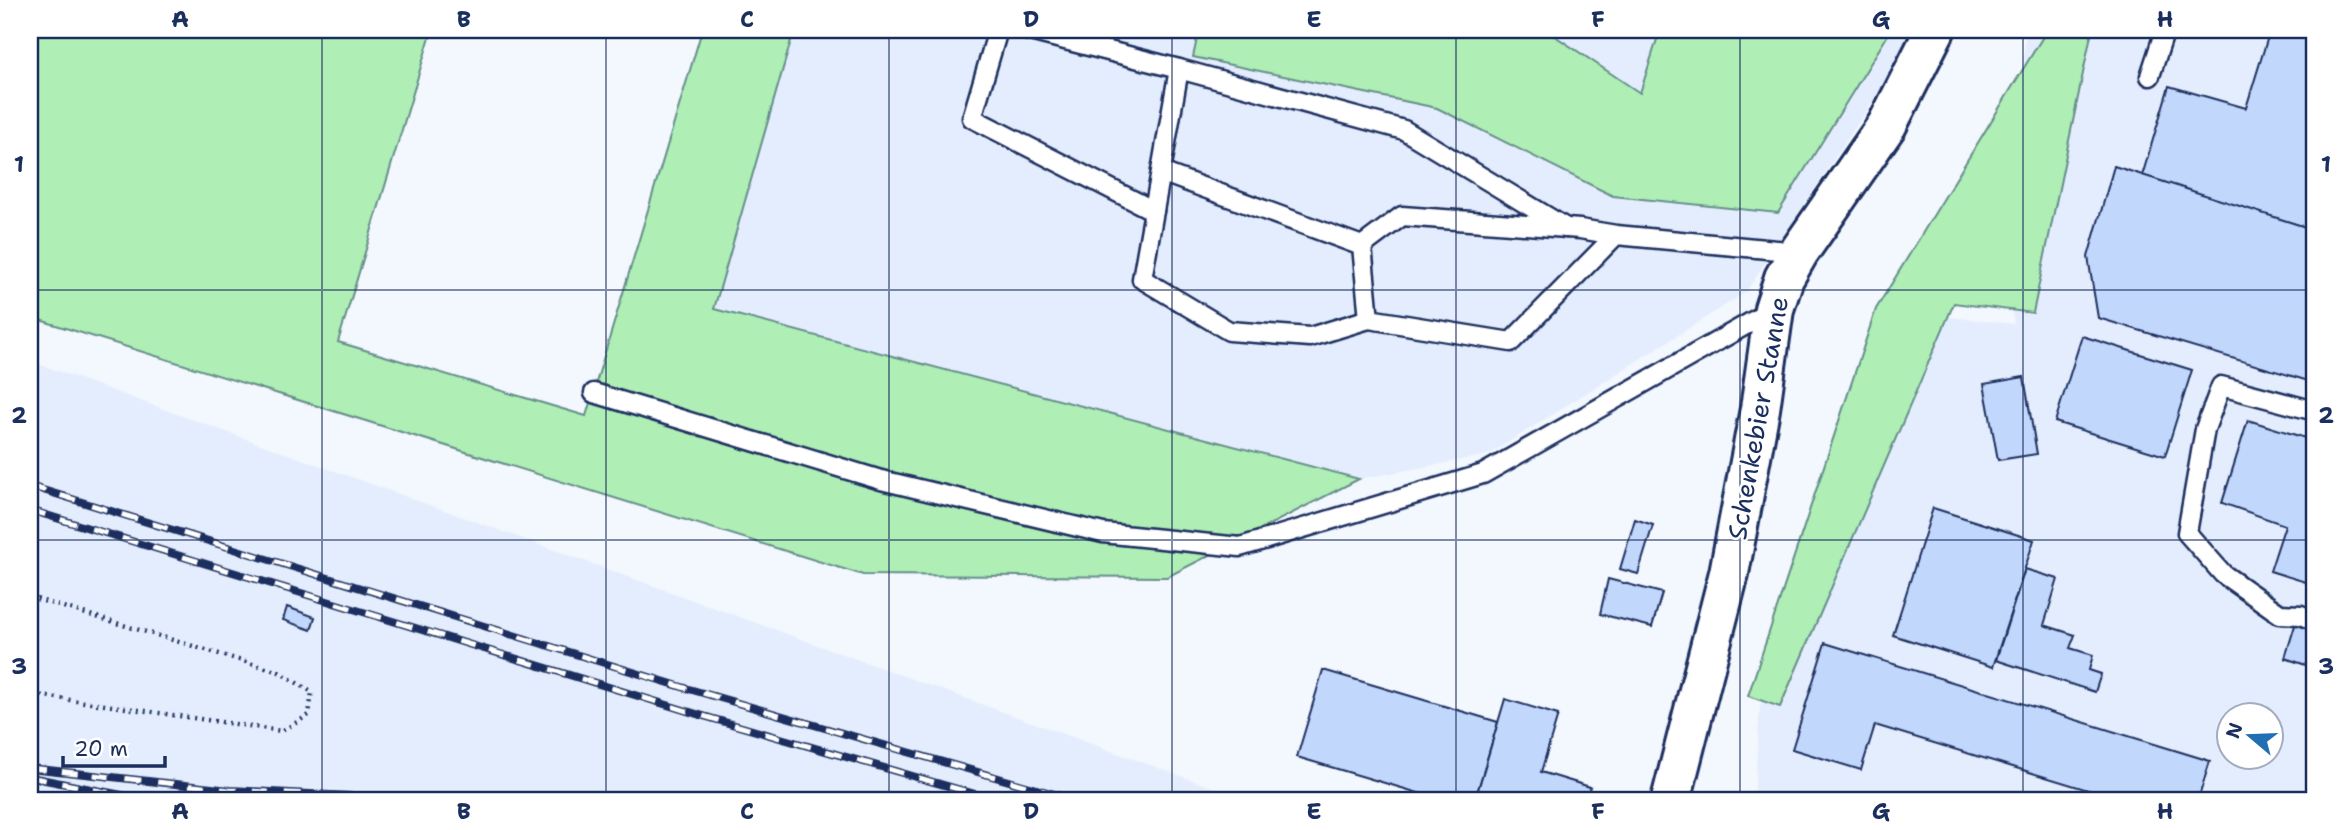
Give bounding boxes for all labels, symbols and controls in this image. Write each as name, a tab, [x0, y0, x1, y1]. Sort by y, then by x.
text: A	[171, 4, 189, 34]
text: B	[457, 4, 471, 34]
text: C	[740, 4, 754, 34]
text: D	[1023, 4, 1039, 34]
text: E	[1306, 4, 1322, 34]
text: F	[1591, 4, 1605, 34]
text: G	[1872, 4, 1891, 34]
text: H	[2157, 4, 2173, 34]
text: 1	[14, 149, 24, 179]
text: 1	[2321, 149, 2331, 179]
street label: Schenkebier Stanne	[1719, 294, 1796, 542]
text: 2	[11, 400, 27, 430]
text: 2	[2318, 400, 2334, 430]
text: 3	[11, 651, 27, 681]
text: 3	[2318, 651, 2334, 681]
north arrow	[2216, 700, 2286, 770]
text: N	[2220, 719, 2249, 742]
scale bar	[63, 725, 164, 769]
text: 20 m	[74, 735, 128, 763]
text: A	[171, 796, 189, 826]
text: B	[457, 796, 471, 826]
text: C	[740, 796, 754, 826]
text: D	[1023, 796, 1039, 826]
text: E	[1306, 796, 1322, 826]
text: F	[1591, 796, 1605, 826]
text: G	[1872, 796, 1891, 826]
text: H	[2157, 796, 2173, 826]

